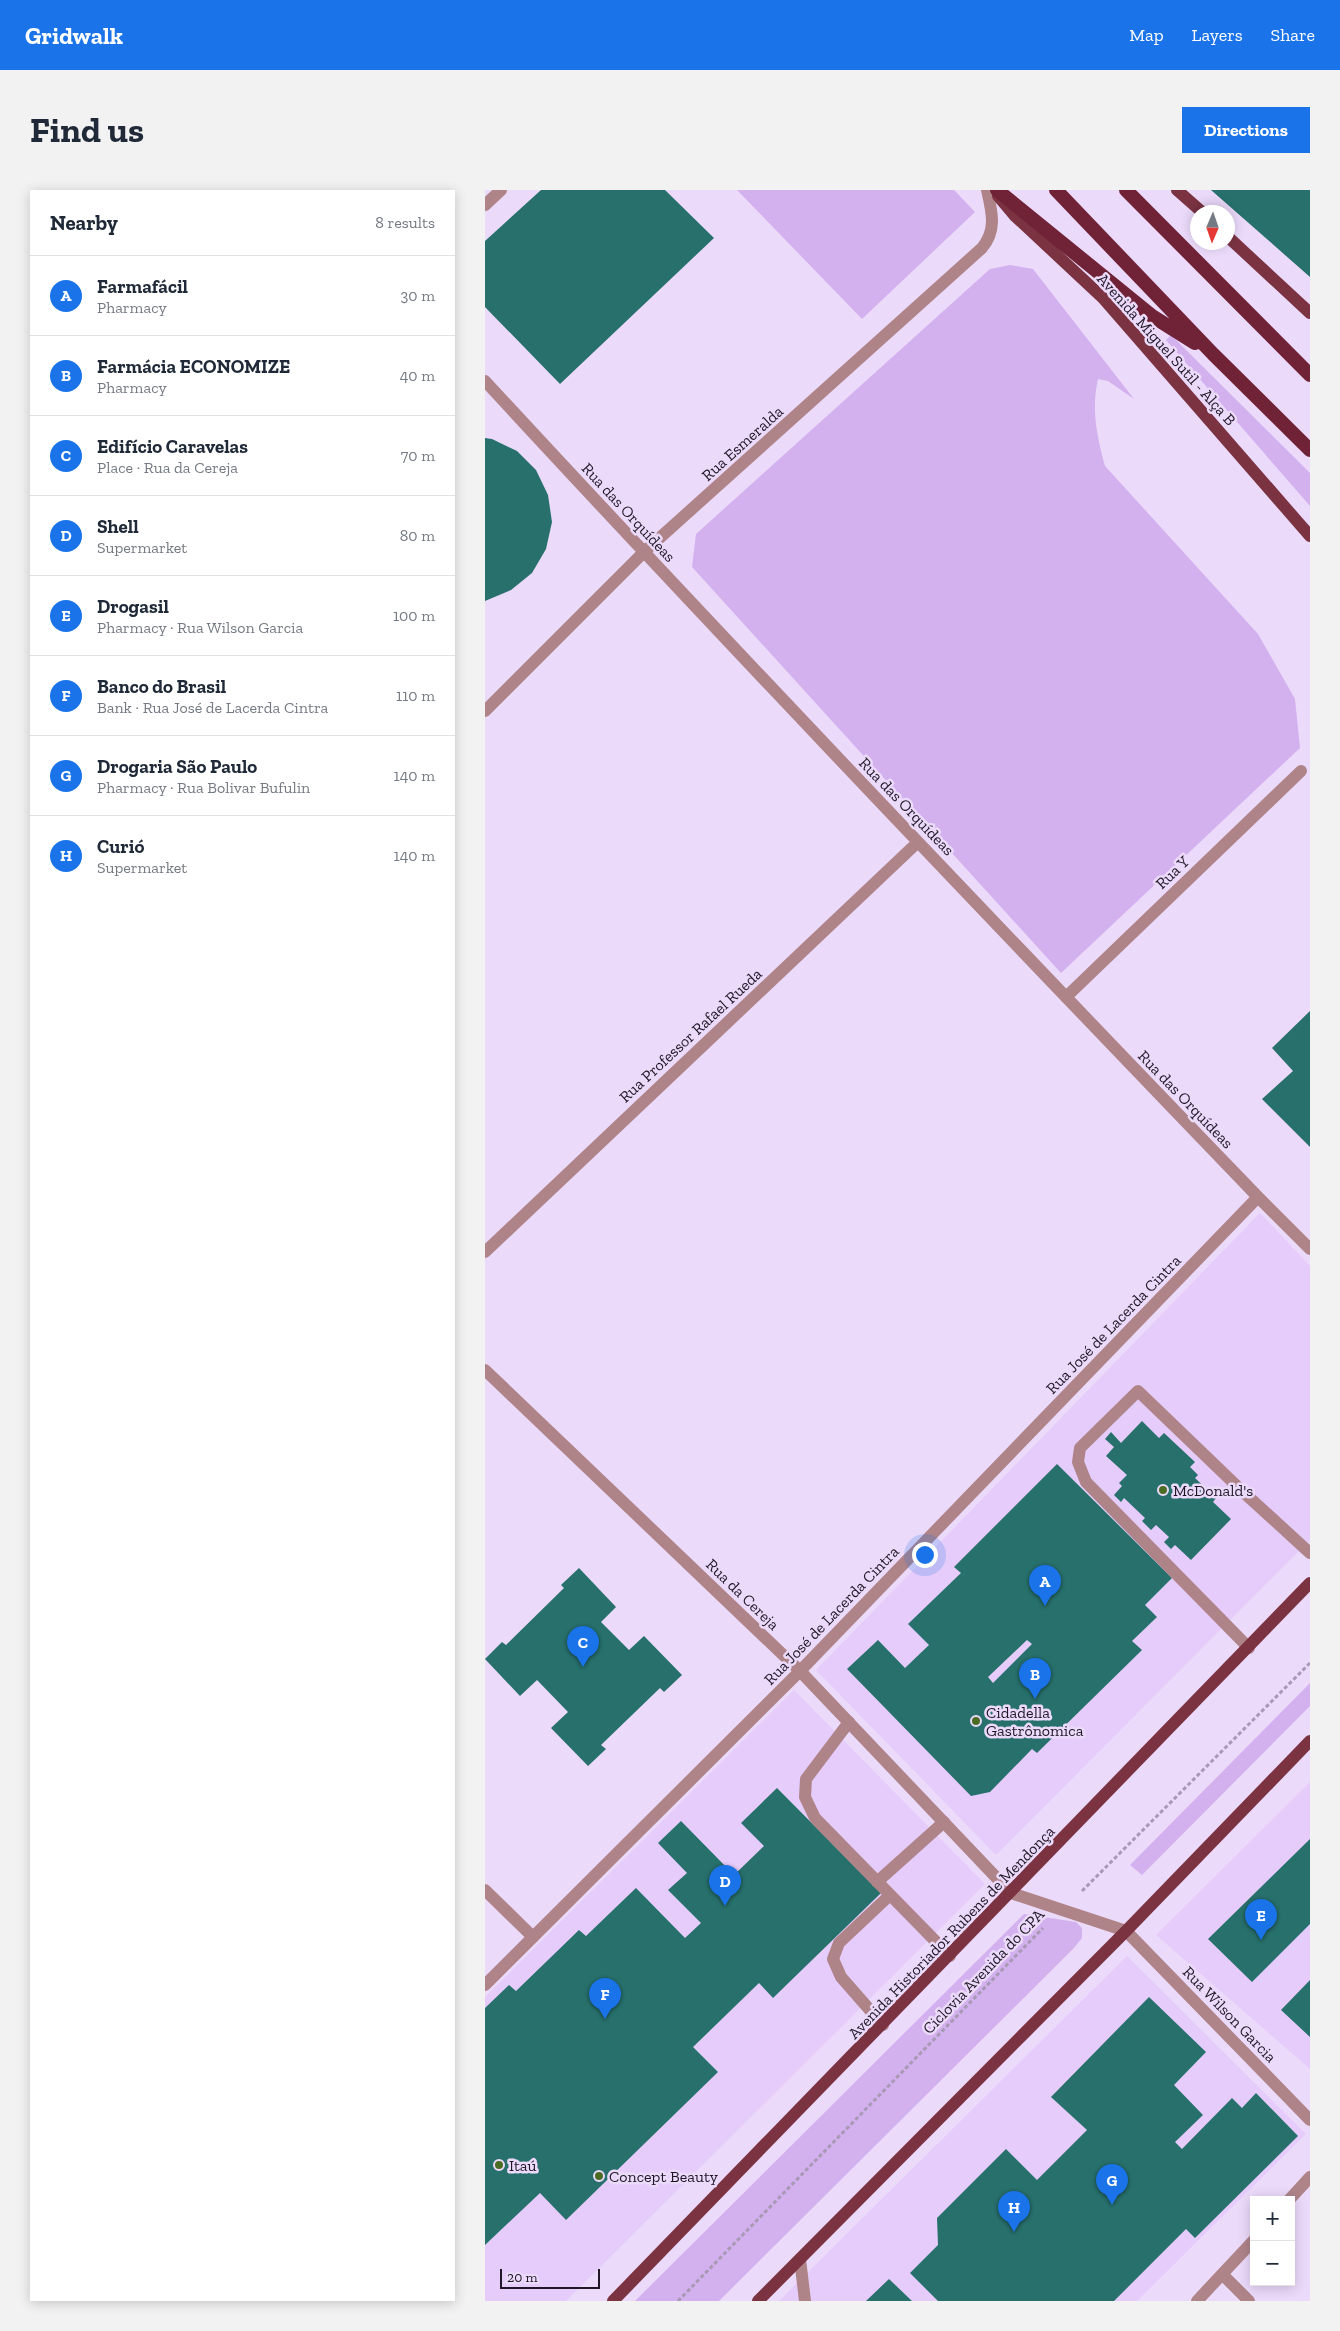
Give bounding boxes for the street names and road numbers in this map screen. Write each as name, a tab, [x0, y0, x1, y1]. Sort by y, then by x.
street label: Avenida Miguel Sutil - Alça B	[1093, 269, 1240, 430]
street label: Rua Esmeralda	[698, 402, 787, 485]
street label: Rua das Orquídeas	[578, 459, 680, 566]
street label: Rua das Orquídeas	[855, 753, 958, 859]
street label: Rua Y	[1152, 852, 1193, 893]
street label: Rua Professor Rafael Rueda	[615, 964, 766, 1106]
street label: Rua das Orquídeas	[1134, 1046, 1237, 1152]
street label: Rua José de Lacerda Cintra	[1042, 1251, 1185, 1398]
street label: Rua José de Lacerda Cintra	[760, 1542, 903, 1689]
street label: Rua da Cereja	[702, 1555, 783, 1634]
street label: Avenida Historiador Rubens de Mendonça	[844, 1822, 1059, 2043]
street label: Ciclovia Avenida do CPA	[919, 1904, 1048, 2038]
street label: Rua Wilson Garcia	[1179, 1962, 1280, 2067]

